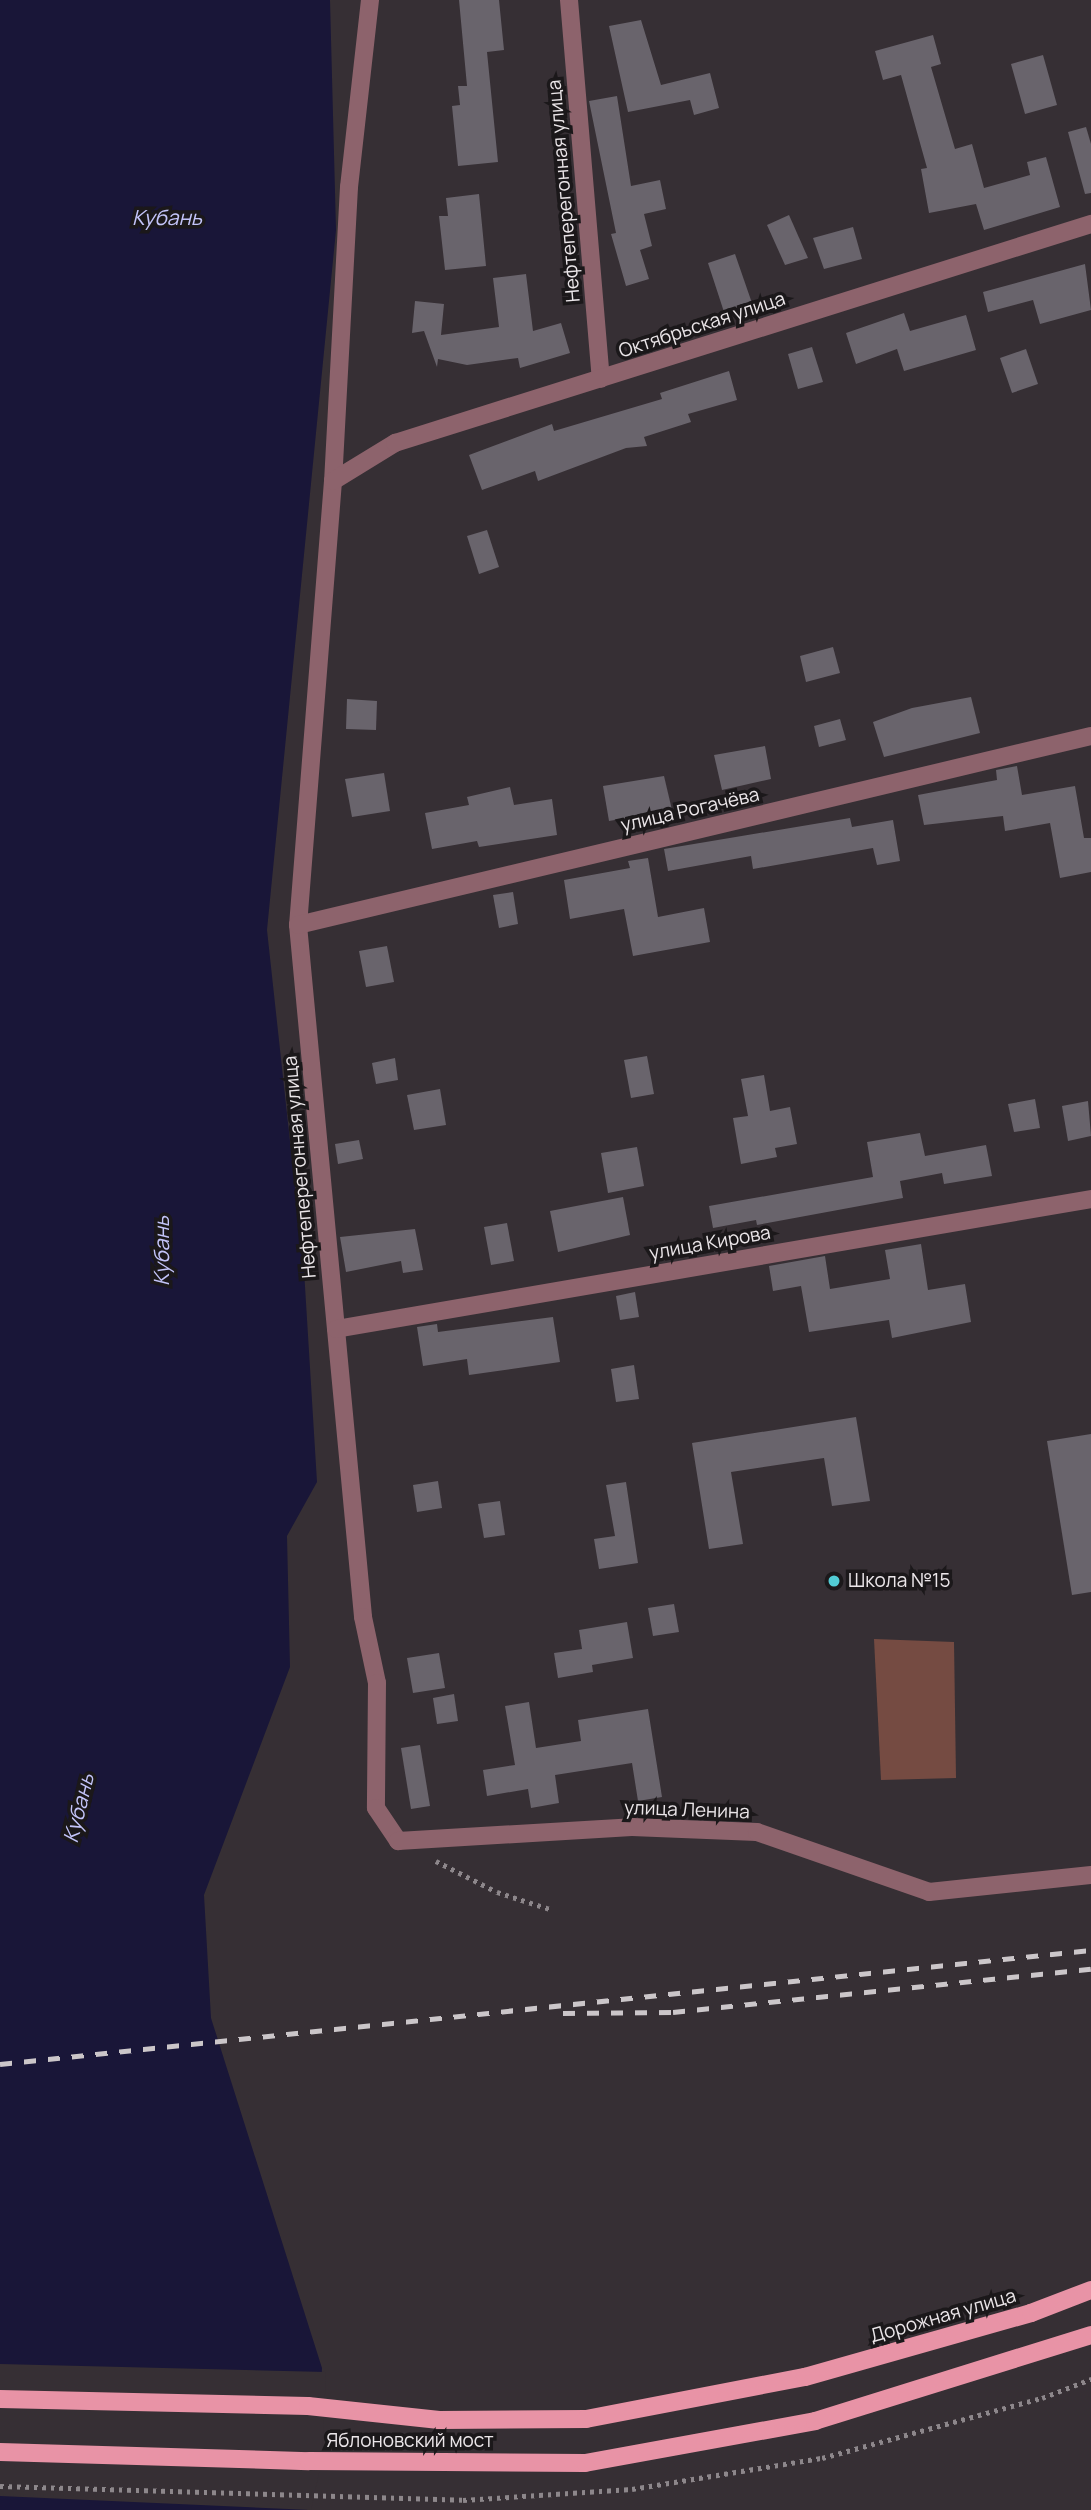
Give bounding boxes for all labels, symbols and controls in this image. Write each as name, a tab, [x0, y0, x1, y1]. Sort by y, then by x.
street label: Нефтеперегонная улица	[543, 79, 585, 303]
water label: Кубань	[132, 204, 202, 230]
street label: Октябрьская улица	[616, 287, 788, 363]
street label: улица Рогачёва	[619, 783, 761, 837]
street label: Нефтеперегонная улица	[279, 1055, 321, 1279]
water label: Кубань	[148, 1216, 174, 1286]
street label: улица Кирова	[648, 1221, 772, 1265]
place label: Школа №15	[848, 1570, 950, 1592]
marker: Школа №15	[826, 1573, 842, 1589]
water label: Кубань	[57, 1771, 99, 1845]
street label: улица Ленина	[624, 1796, 750, 1824]
street label: Дорожная улица	[867, 2284, 1019, 2348]
street label: Яблоновский мост	[326, 2430, 494, 2452]

